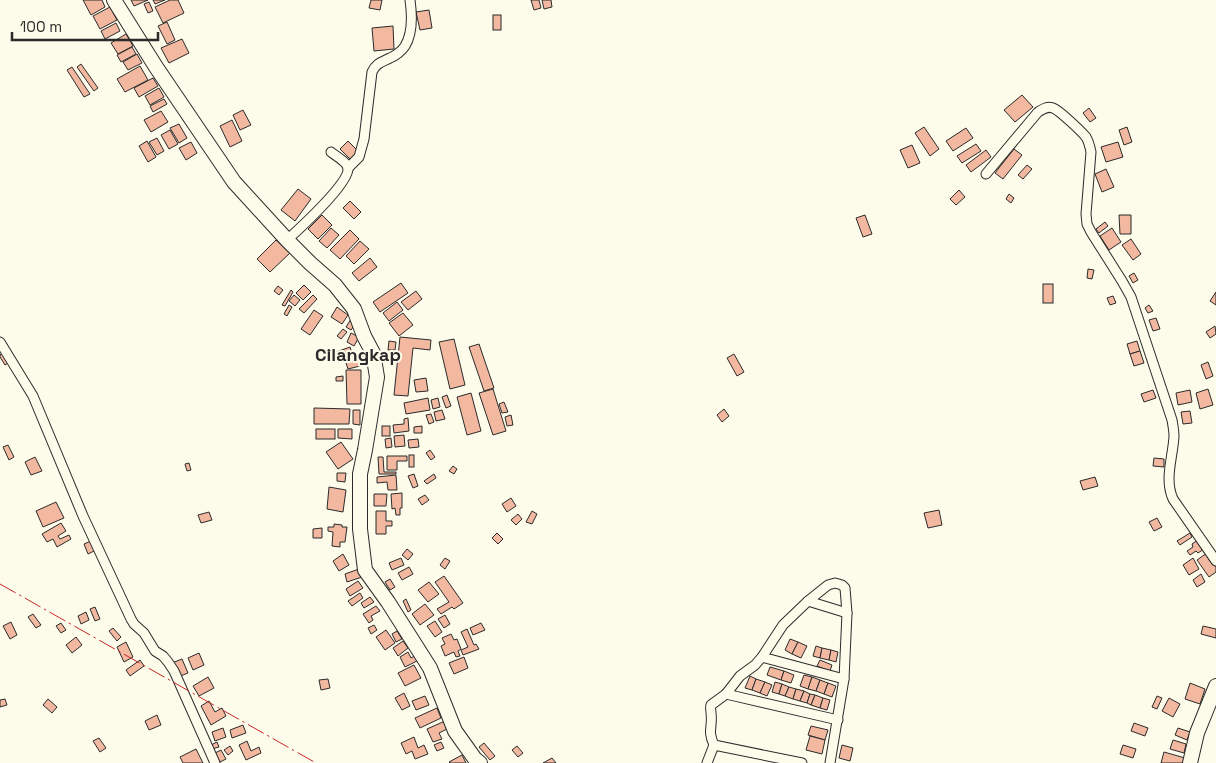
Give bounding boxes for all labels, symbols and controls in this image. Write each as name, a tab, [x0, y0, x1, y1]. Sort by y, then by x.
scale bar	[12, 10, 159, 42]
text: 100 m	[20, 17, 62, 36]
district label: Cilangkap	[315, 343, 401, 366]

